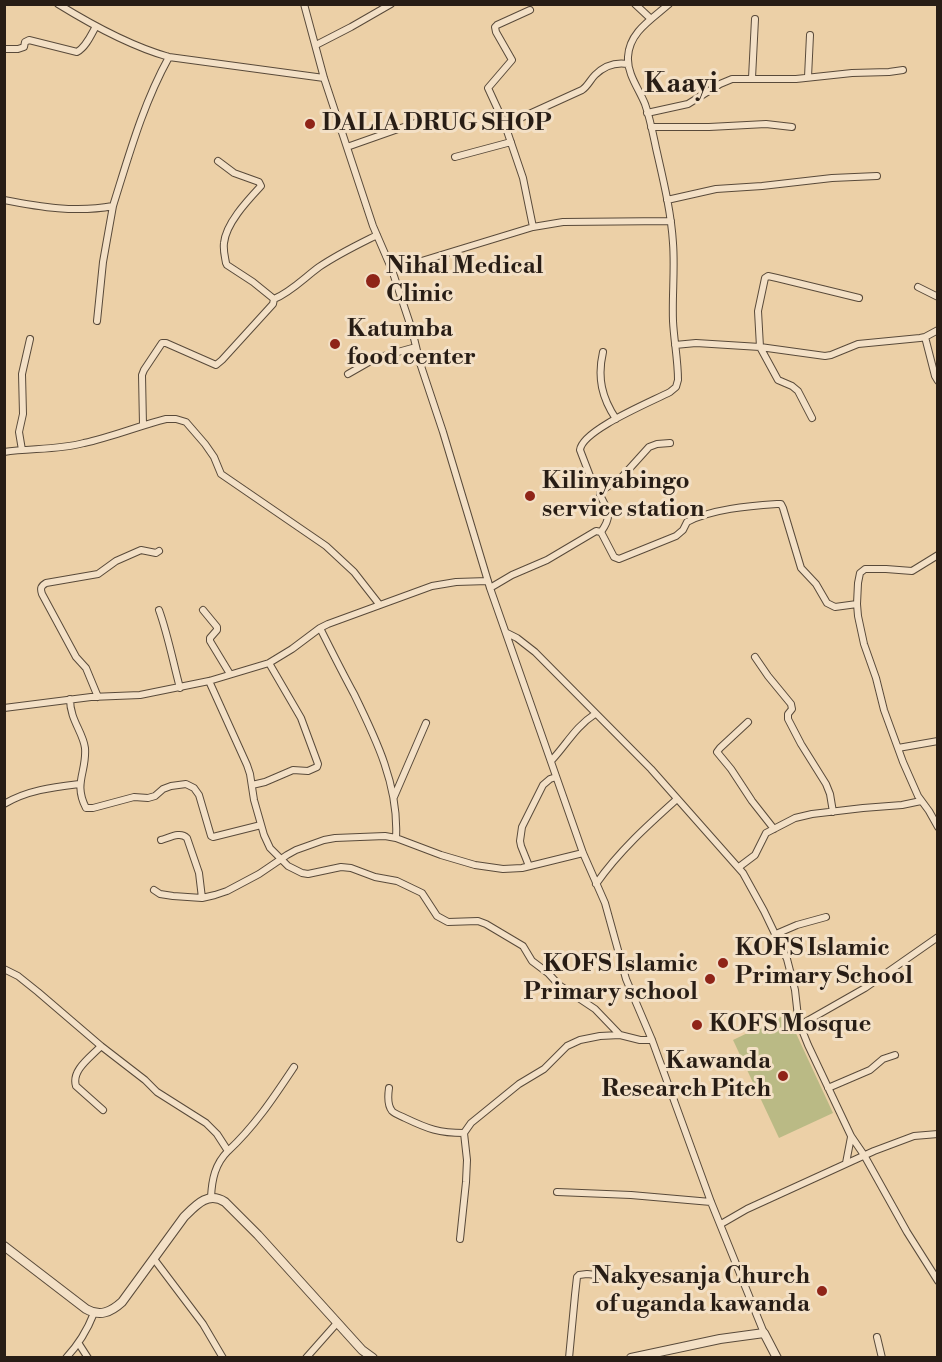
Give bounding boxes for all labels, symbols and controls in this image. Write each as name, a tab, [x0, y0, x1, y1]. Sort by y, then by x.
district label: Kaayi	[644, 70, 718, 102]
place label: DALIA DRUG SHOP	[322, 110, 551, 138]
marker: DALIA DRUG SHOP	[303, 117, 317, 131]
place label: Nihal Medical Clinic	[386, 253, 544, 309]
marker: Nihal Medical Clinic	[364, 272, 382, 290]
place label: Katumba food center	[347, 316, 476, 372]
marker: Katumba food center	[328, 337, 342, 351]
place label: Kilinyabingo service station	[542, 468, 705, 524]
marker: Kilinyabingo service station	[523, 489, 537, 503]
place label: KOFS Islamic Primary School	[735, 935, 913, 991]
place label: KOFS Islamic Primary school	[523, 951, 698, 1007]
marker: KOFS Islamic Primary School	[716, 956, 730, 970]
marker: KOFS Islamic Primary school	[703, 972, 717, 986]
place label: KOFS Mosque	[709, 1011, 871, 1039]
marker: KOFS Mosque	[690, 1018, 704, 1032]
place label: Kawanda Research Pitch	[602, 1048, 771, 1104]
marker: Kawanda Research Pitch	[776, 1069, 790, 1083]
place label: Nakyesanja Church of uganda kawanda	[592, 1263, 810, 1319]
marker: Nakyesanja Church of uganda kawanda	[815, 1284, 829, 1298]

